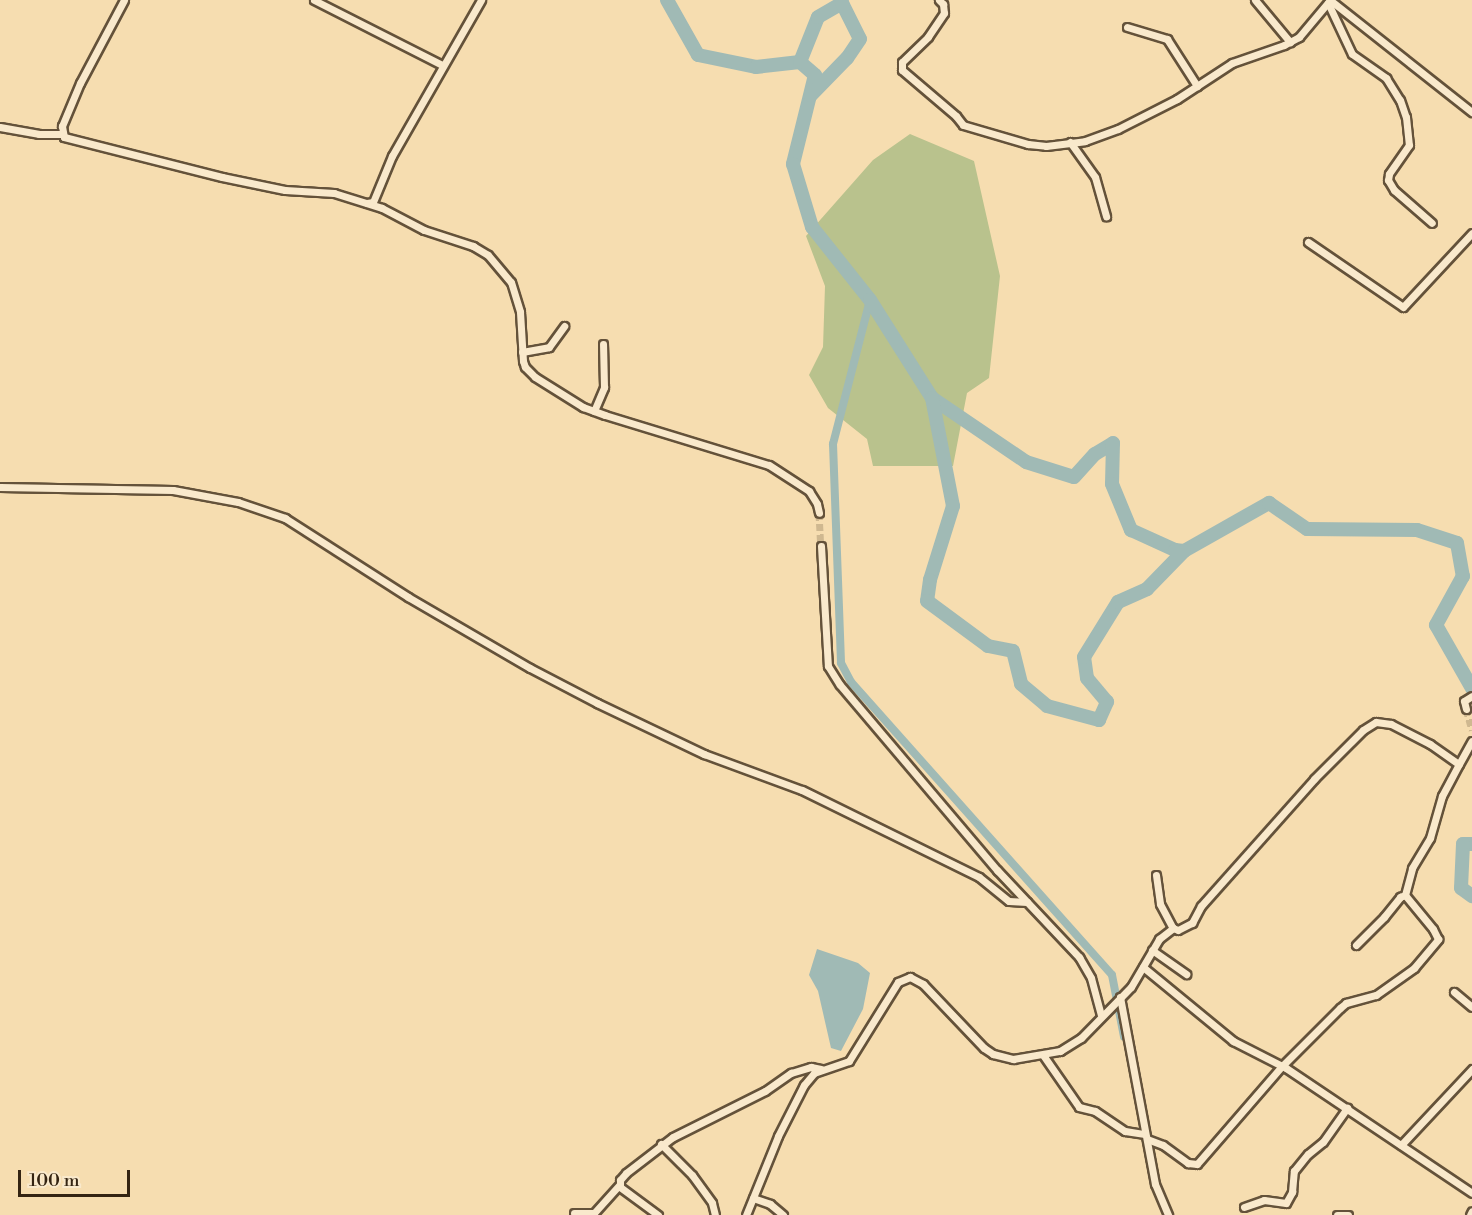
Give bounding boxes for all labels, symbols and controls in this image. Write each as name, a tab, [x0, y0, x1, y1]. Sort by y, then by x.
scale bar	[21, 1158, 134, 1196]
text: 100 m	[29, 1169, 80, 1192]

